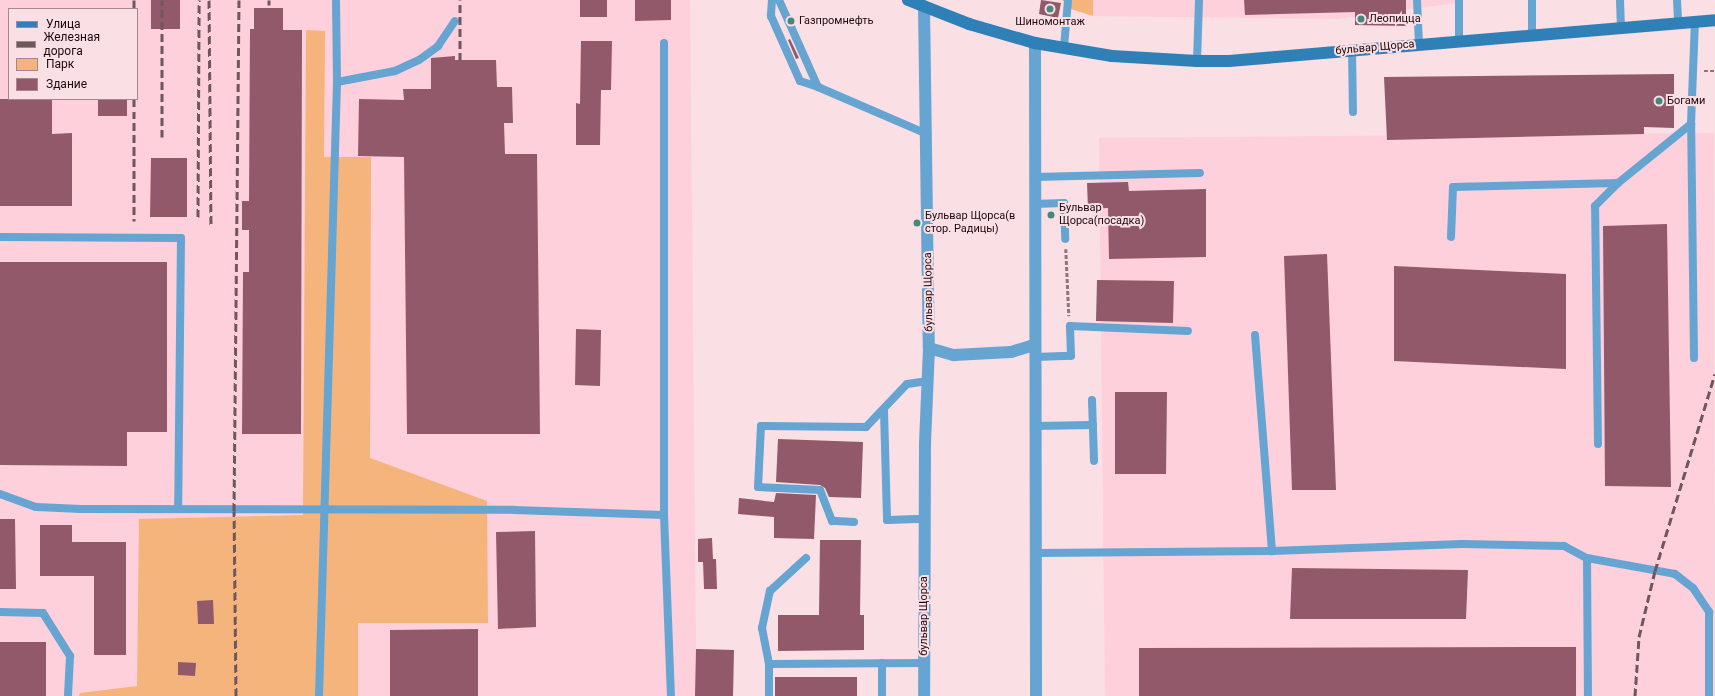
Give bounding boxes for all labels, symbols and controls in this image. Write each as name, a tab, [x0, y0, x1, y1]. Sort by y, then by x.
marker: Шиномонтаж	[1045, 4, 1055, 14]
legend	[8, 8, 138, 100]
place label: Леопицца	[1369, 12, 1421, 26]
place label: Газпромнефть	[799, 14, 873, 28]
marker: Леопицца	[1356, 14, 1366, 24]
place label: Шиномонтаж	[1015, 15, 1085, 29]
marker: Газпромнефть	[786, 16, 796, 26]
text: Улица	[46, 17, 81, 31]
text: Железная дорога	[44, 30, 100, 58]
street label: бульвар Щорса	[1335, 38, 1415, 58]
text: Парк	[46, 57, 74, 71]
text: Здание	[46, 77, 87, 91]
place label: Богами	[1667, 94, 1705, 108]
marker: Богами	[1654, 96, 1664, 106]
place label: Бульвар Щорса(посадка)	[1059, 202, 1144, 228]
place label: Бульвар Щорса(в стор. Радицы)	[925, 210, 1015, 236]
marker: Бульвар Щорса(посадка)	[1046, 210, 1056, 220]
marker: Бульвар Щорса(в стор. Радицы)	[912, 218, 922, 228]
street label: бульвар Щорса	[922, 252, 936, 332]
street label: бульвар Щорса	[917, 576, 931, 656]

